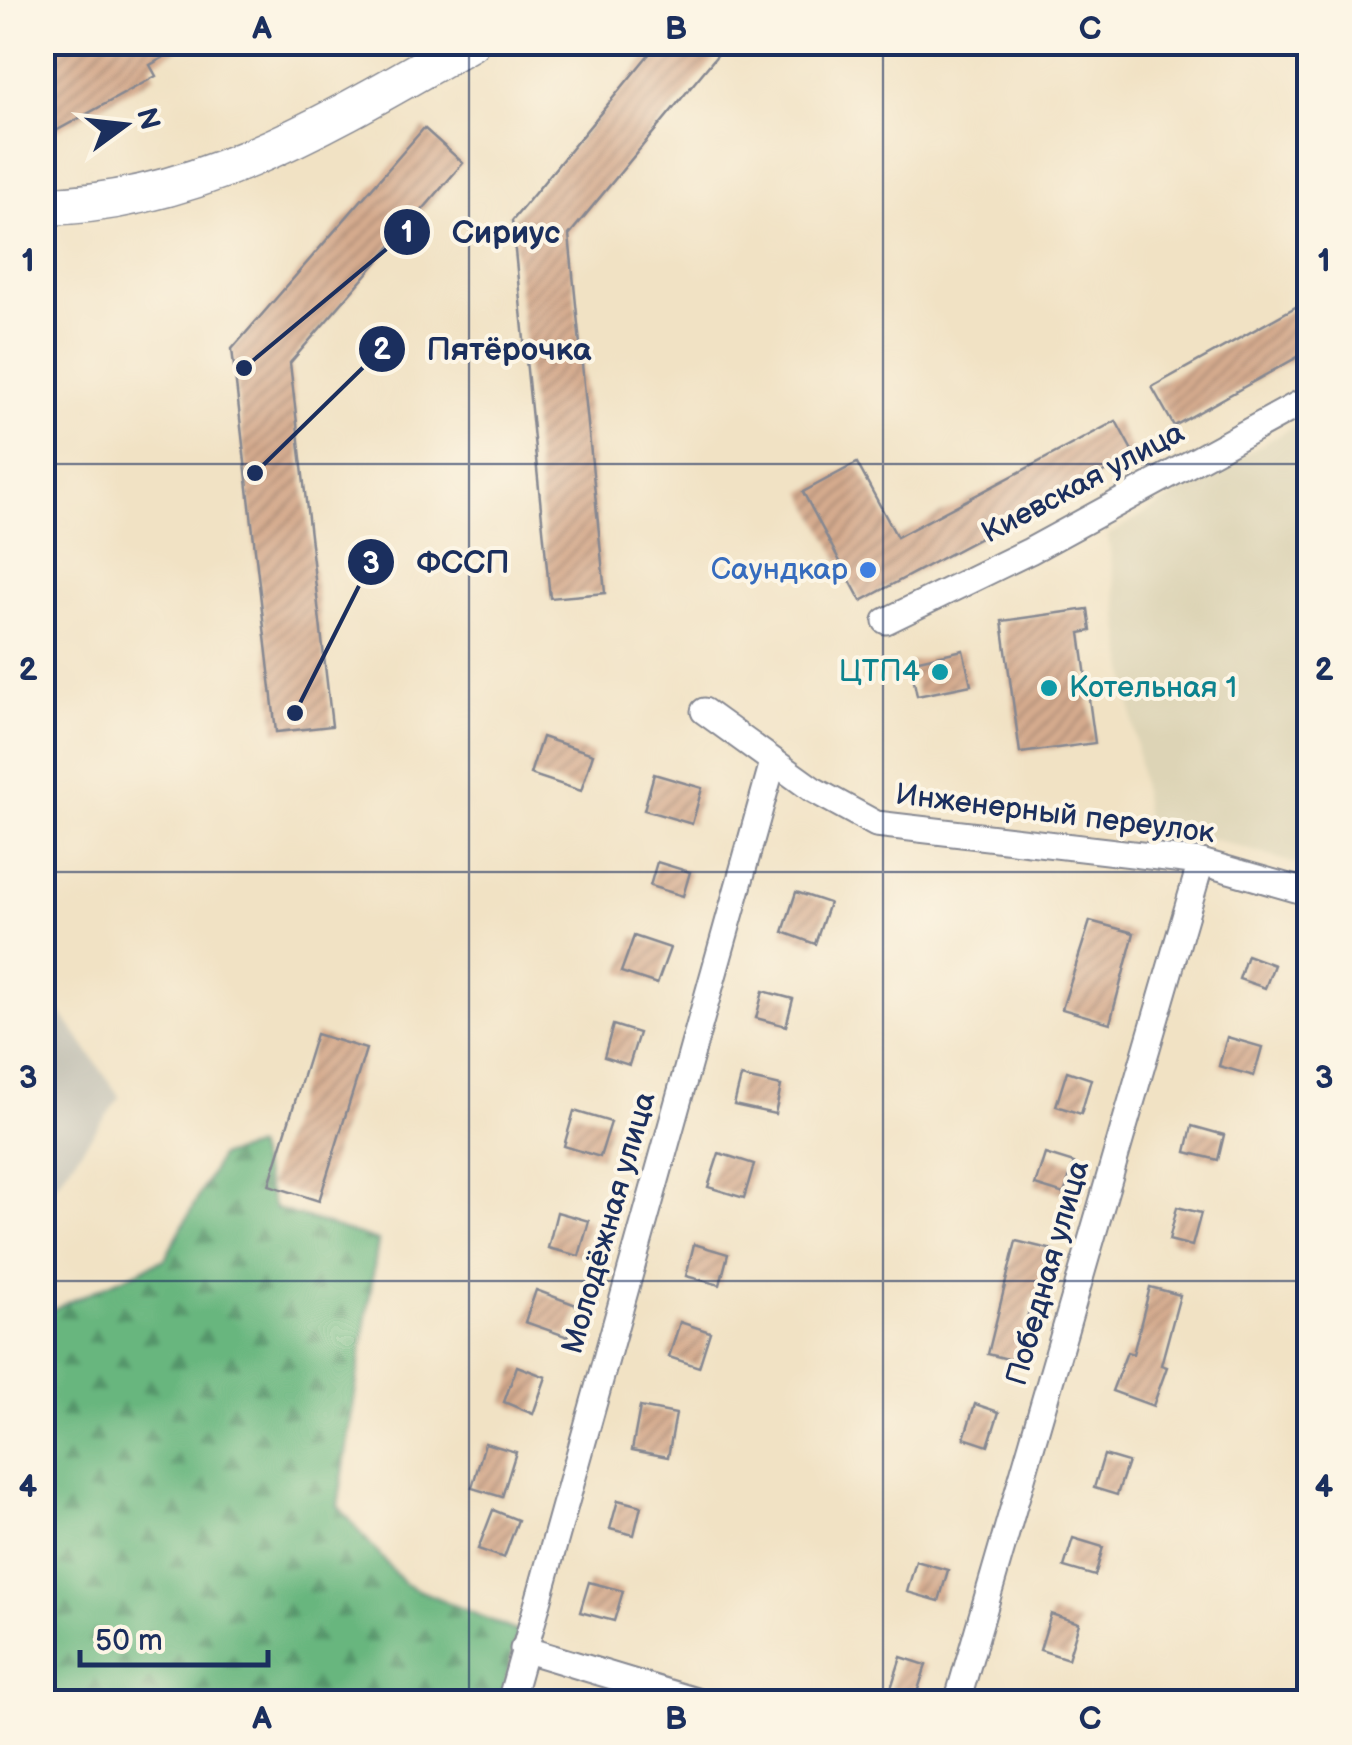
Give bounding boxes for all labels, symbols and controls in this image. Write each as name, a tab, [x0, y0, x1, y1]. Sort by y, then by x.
text: A	[251, 10, 272, 49]
text: B	[665, 10, 687, 49]
text: C	[1079, 10, 1101, 49]
north arrow	[75, 75, 175, 175]
text: N	[129, 104, 166, 133]
callout: Сириус	[382, 201, 581, 263]
text: Сириус	[452, 214, 560, 253]
text: 1	[401, 215, 413, 251]
text: 1	[21, 242, 35, 281]
text: 1	[1317, 242, 1331, 281]
callout: Пятёрочка	[357, 318, 612, 380]
text: Пятёрочка	[427, 331, 592, 370]
text: 2	[373, 332, 391, 368]
street label: Киевская улица	[976, 414, 1191, 552]
callout: ФССП	[346, 531, 529, 593]
text: ФССП	[416, 544, 510, 583]
text: 3	[362, 546, 380, 582]
place label: Саундкар	[711, 552, 848, 588]
marker: Саундкар	[857, 559, 879, 581]
text: 2	[18, 651, 38, 690]
text: 2	[1314, 651, 1334, 690]
place label: ЦТП4	[839, 654, 920, 690]
marker: ЦТП4	[929, 661, 951, 683]
place label: Котельная 1	[1069, 670, 1237, 706]
marker: Котельная 1	[1038, 677, 1060, 699]
street label: Инженерный переулок	[893, 777, 1217, 851]
text: 3	[19, 1059, 37, 1098]
text: 3	[1315, 1059, 1333, 1098]
street label: Молодёжная улица	[554, 1088, 664, 1358]
street label: Победная улица	[999, 1156, 1097, 1389]
text: 4	[19, 1468, 38, 1507]
text: 4	[1315, 1468, 1334, 1507]
scale bar	[80, 1605, 268, 1667]
text: 50 m	[95, 1623, 163, 1659]
text: A	[251, 1700, 272, 1739]
text: B	[665, 1700, 687, 1739]
text: C	[1079, 1700, 1101, 1739]

